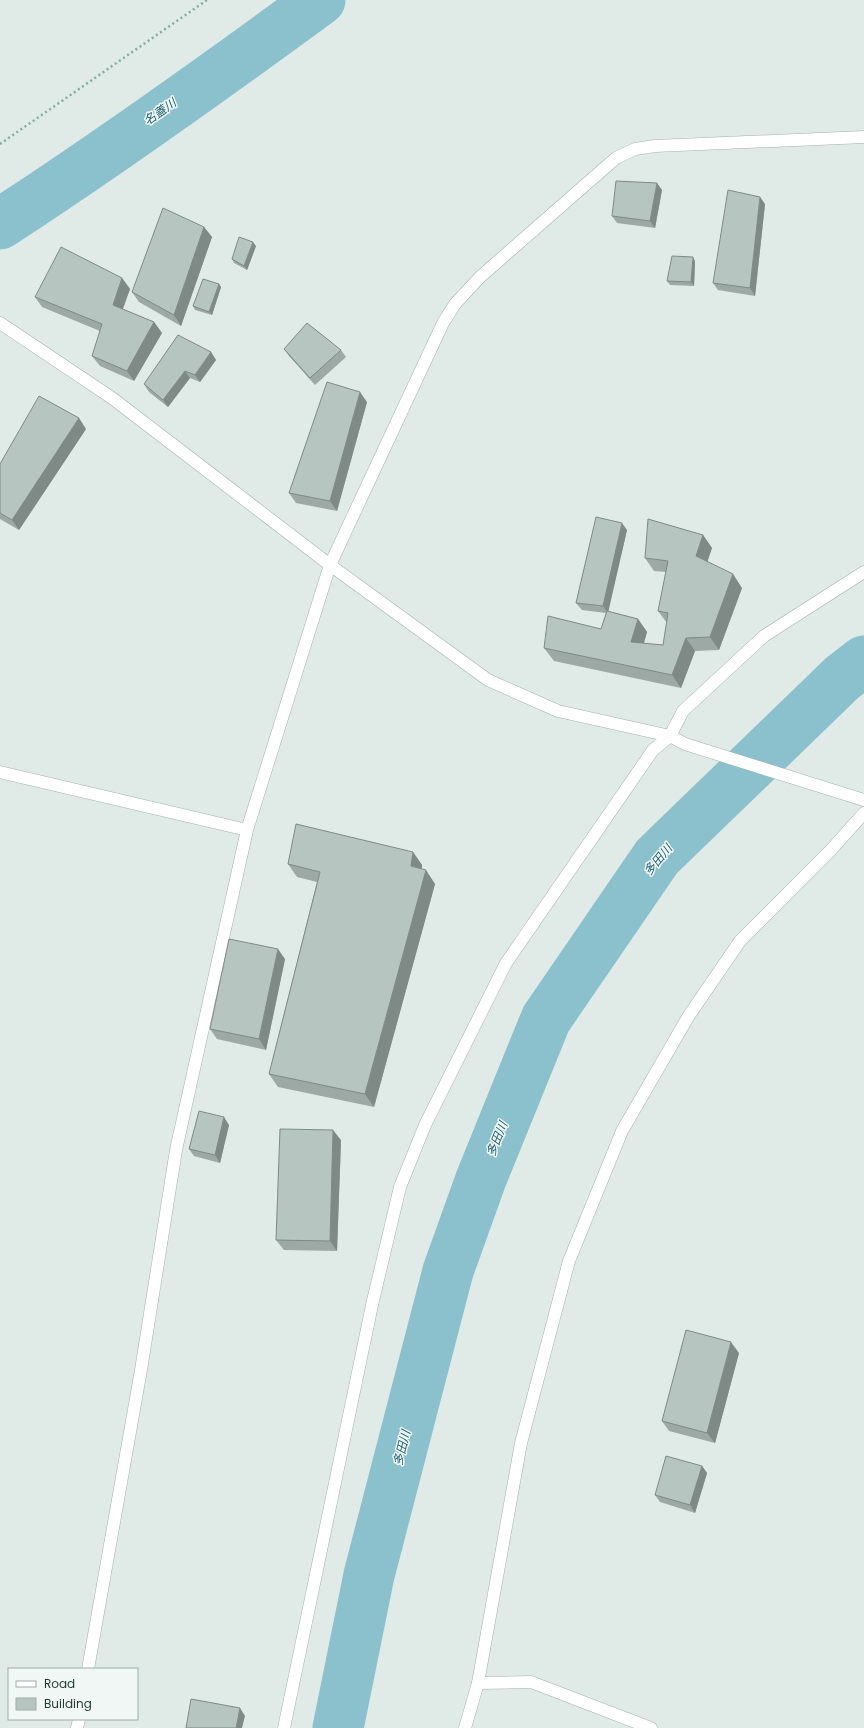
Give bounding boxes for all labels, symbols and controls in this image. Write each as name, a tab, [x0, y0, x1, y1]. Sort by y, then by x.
water label: 名蓋川	[140, 93, 181, 129]
water label: 多田川	[640, 839, 677, 879]
water label: 多田川	[482, 1117, 512, 1159]
water label: 多田川	[389, 1426, 415, 1467]
legend	[8, 1668, 138, 1720]
text: Road	[44, 1675, 75, 1692]
text: Building	[44, 1695, 92, 1712]

